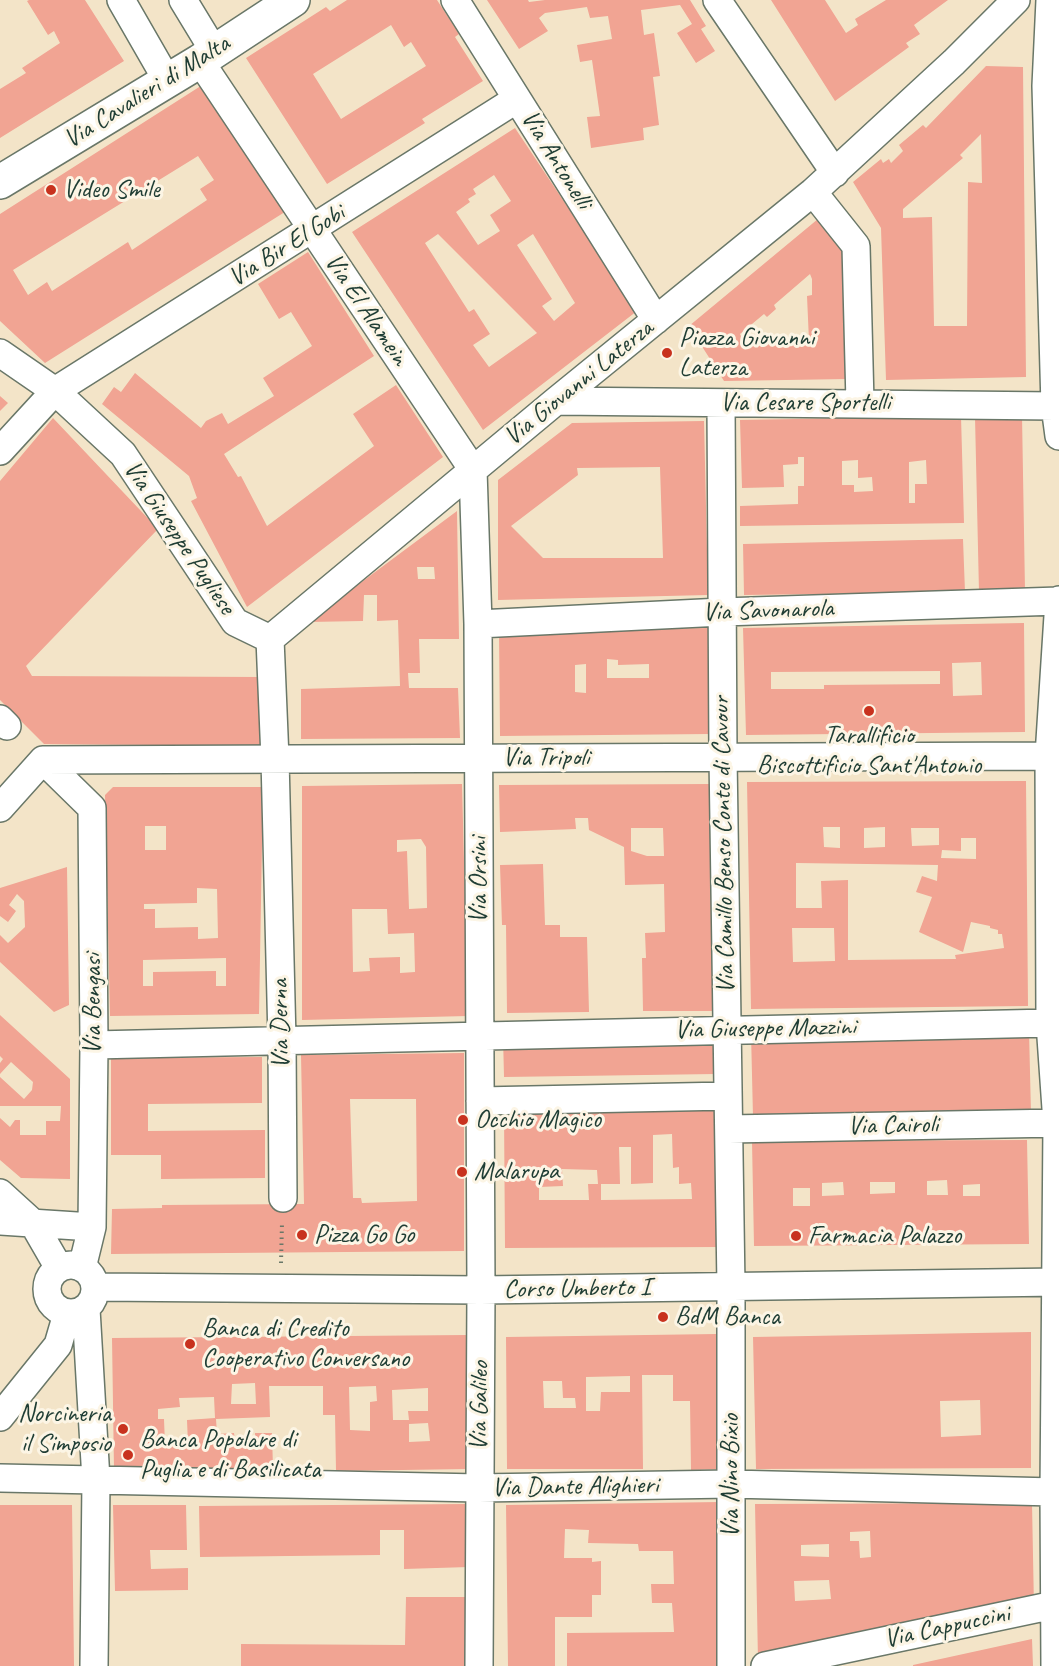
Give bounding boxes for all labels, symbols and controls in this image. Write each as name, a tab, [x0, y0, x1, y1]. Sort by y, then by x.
street label: Via Cavalieri di Malta	[58, 29, 236, 155]
street label: Via Antonelli	[514, 105, 598, 215]
place label: Video Smile	[63, 174, 160, 206]
marker: Video Smile	[44, 183, 58, 197]
street label: Via Bir El Gobi	[223, 198, 351, 294]
street label: Via El Alamein	[317, 248, 415, 372]
street label: Via Giovanni Laterza	[498, 313, 660, 453]
place label: Piazza Giovanni Laterza	[679, 322, 814, 384]
marker: Piazza Giovanni Laterza	[660, 346, 674, 360]
street label: Via Cesare Sportelli	[720, 387, 890, 419]
street label: Via Giuseppe Pugliese	[116, 455, 242, 621]
street label: Via Savonarola	[702, 593, 834, 629]
street label: Via Camillo Benso Conte di Cavour	[706, 696, 742, 994]
marker: Tarallificio Biscottificio Sant'Antonio	[862, 704, 876, 718]
place label: Tarallificio Biscottificio Sant'Antonio	[757, 720, 981, 782]
street label: Via Tripoli	[503, 742, 589, 774]
street label: Via Orsini	[463, 837, 495, 923]
street label: Via Bengasi	[77, 953, 109, 1055]
street label: Via Derna	[265, 979, 297, 1069]
street label: Via Giuseppe Mazzini	[674, 1012, 856, 1046]
place label: Occhio Magico	[475, 1104, 601, 1136]
street label: Via Cairoli	[847, 1110, 939, 1142]
marker: Occhio Magico	[456, 1113, 470, 1127]
place label: Malarupa	[474, 1156, 559, 1188]
marker: Malarupa	[455, 1165, 469, 1179]
place label: Pizza Go Go	[314, 1219, 414, 1251]
place label: Farmacia Palazzo	[808, 1220, 961, 1252]
marker: Pizza Go Go	[295, 1228, 309, 1242]
marker: Farmacia Palazzo	[789, 1229, 803, 1243]
street label: Corso Umberto I	[503, 1272, 651, 1306]
place label: BdM Banca	[675, 1301, 780, 1333]
marker: BdM Banca	[656, 1310, 670, 1324]
place label: Banca di Credito Cooperativo Conversano	[202, 1313, 409, 1374]
marker: Banca di Credito Cooperativo Conversano	[183, 1337, 197, 1351]
street label: Via Galileo	[464, 1361, 496, 1451]
place label: Norcineria il Simposio	[18, 1398, 111, 1460]
street label: Via Nino Bixio	[715, 1414, 747, 1538]
marker: Norcineria il Simposio	[116, 1422, 130, 1436]
place label: Banca Popolare di Puglia e di Basilicata	[140, 1424, 320, 1486]
marker: Banca Popolare di Puglia e di Basilicata	[121, 1448, 135, 1462]
street label: Via Dante Alighieri	[491, 1470, 659, 1504]
street label: Via Cappuccini	[881, 1598, 1013, 1656]

